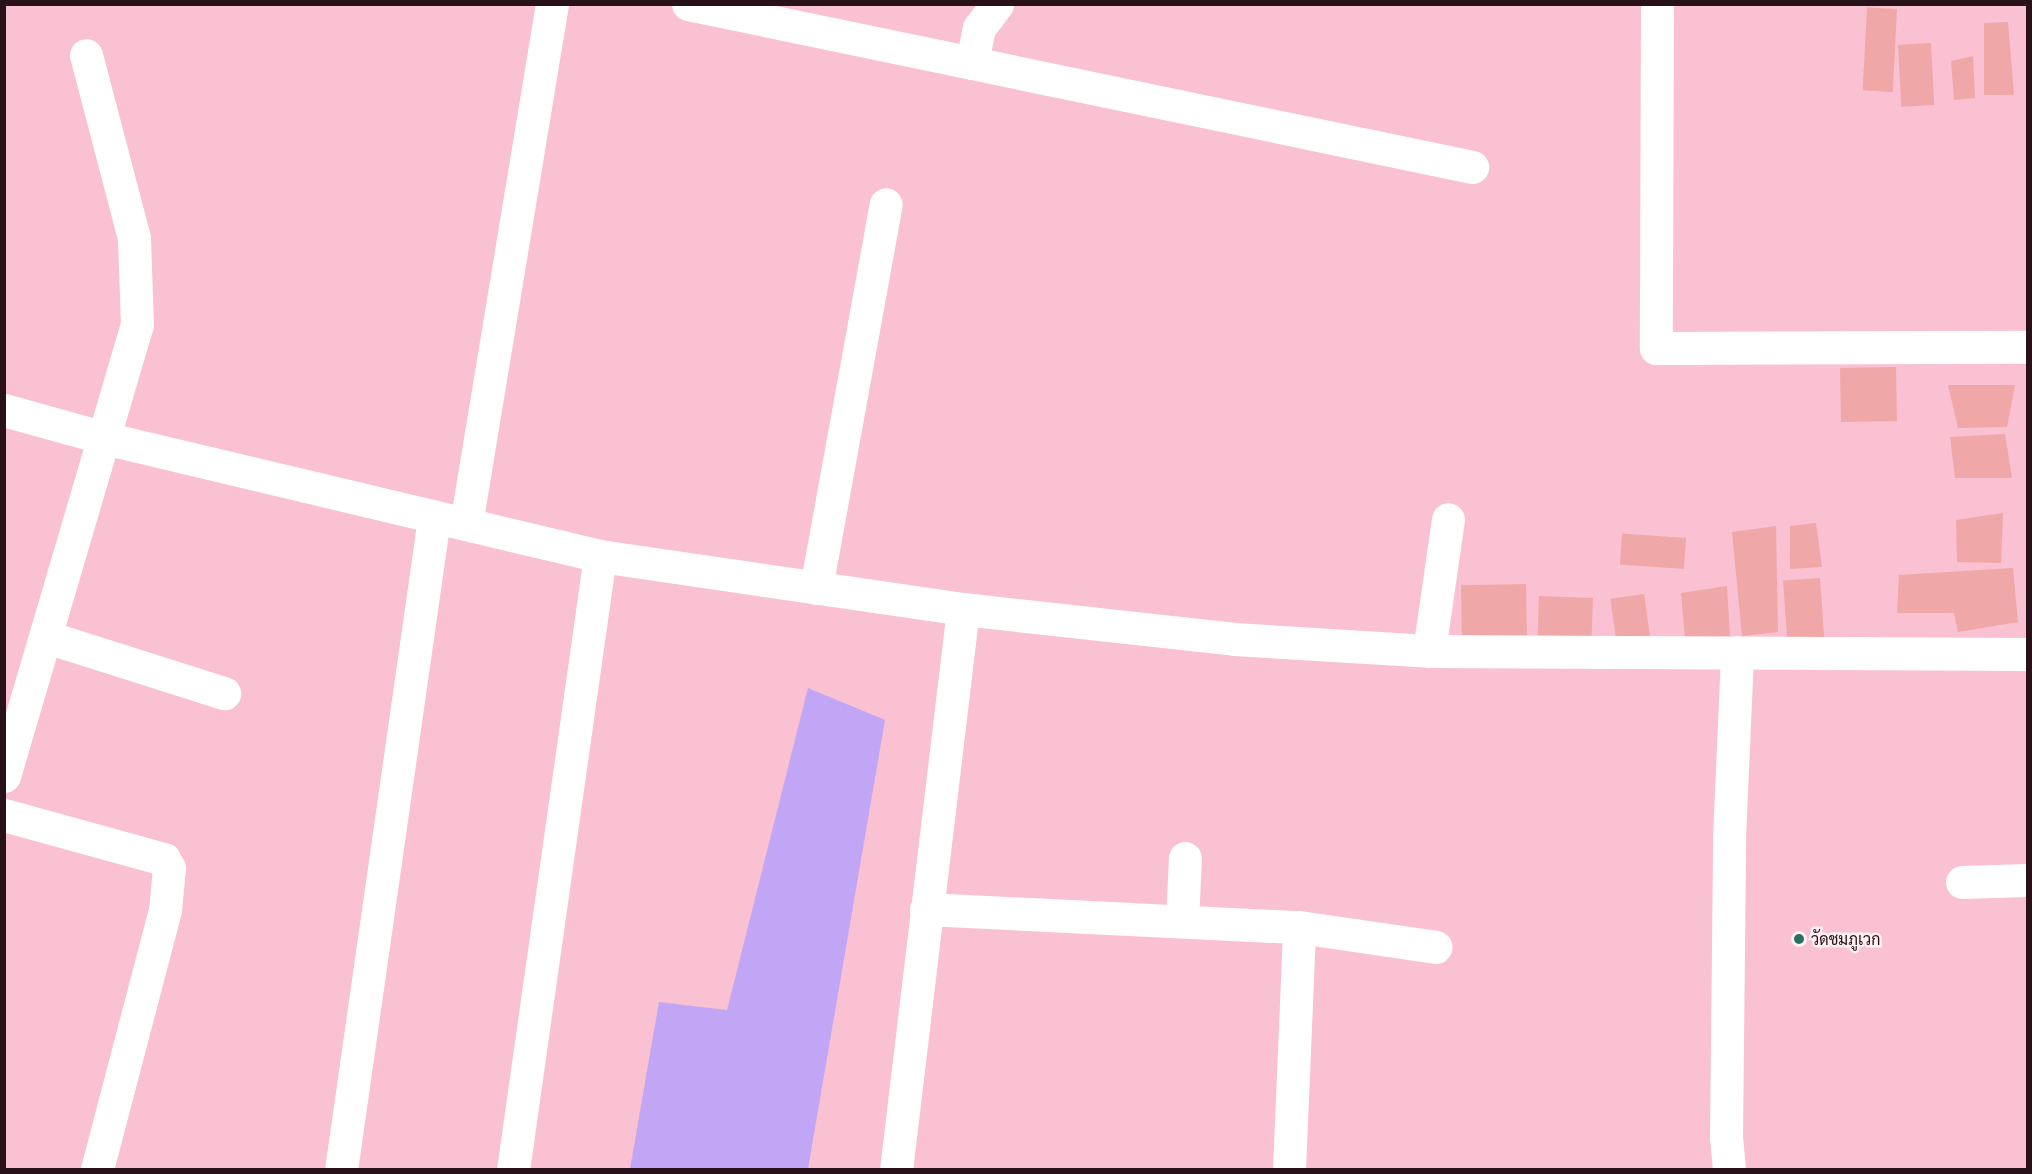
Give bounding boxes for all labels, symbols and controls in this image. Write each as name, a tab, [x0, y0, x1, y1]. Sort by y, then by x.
place label: วัดชมภูเวก	[1811, 929, 1880, 949]
marker: วัดชมภูเวก	[1792, 932, 1806, 946]

